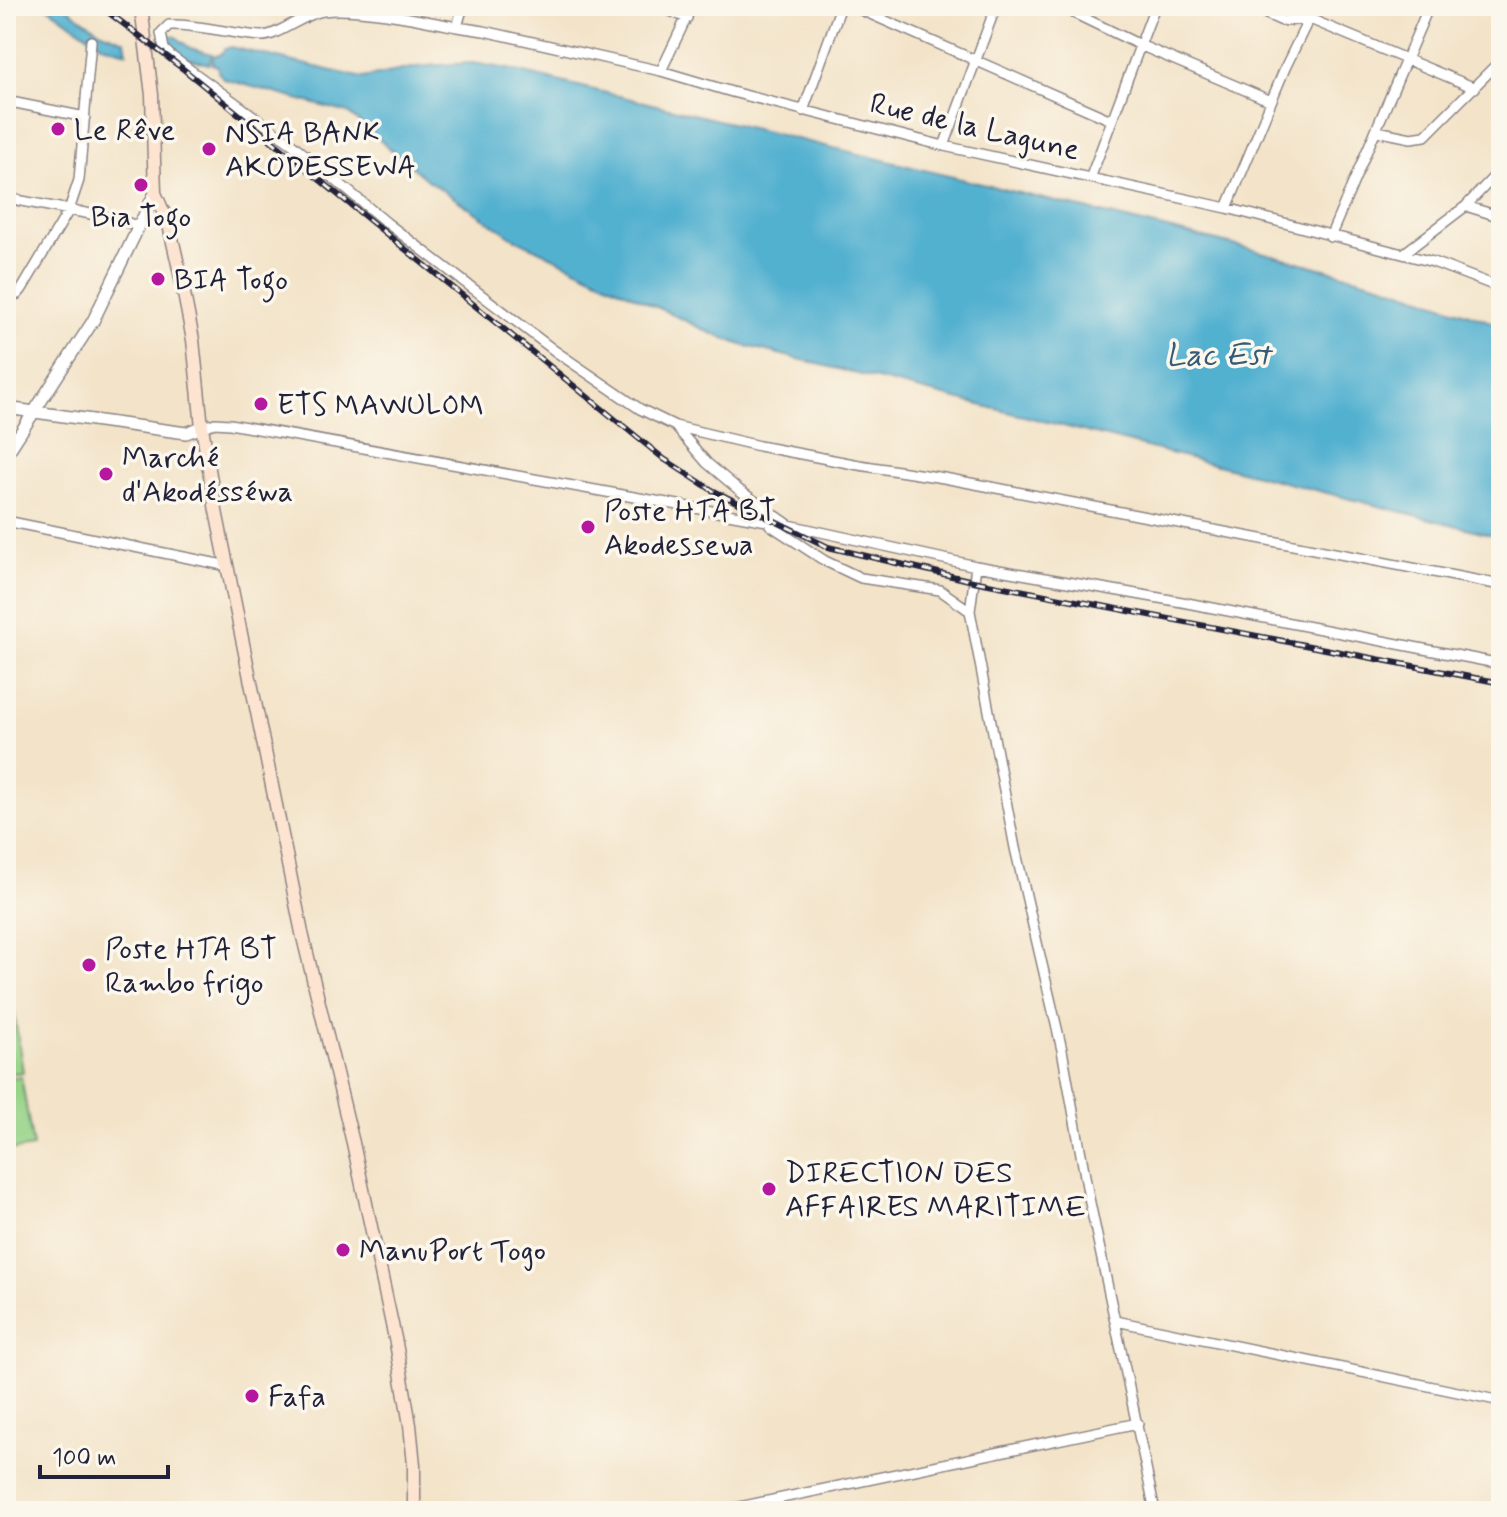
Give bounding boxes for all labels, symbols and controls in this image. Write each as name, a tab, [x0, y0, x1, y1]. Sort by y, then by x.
street label: Rue de la Lagune	[866, 84, 1083, 171]
place label: Le Rêve	[74, 111, 175, 150]
place label: NSIA BANK AKODESSEWA	[225, 114, 416, 187]
marker: Le Rêve	[49, 120, 67, 138]
marker: NSIA BANK AKODESSEWA	[200, 140, 218, 158]
marker: Bia Togo	[132, 176, 150, 194]
place label: Bia Togo	[91, 198, 191, 240]
place label: BIA Togo	[174, 261, 288, 303]
marker: BIA Togo	[149, 270, 167, 288]
water label: Lac Est	[1166, 335, 1274, 377]
place label: ETS MAWULOM	[277, 386, 484, 425]
marker: ETS MAWULOM	[252, 395, 270, 413]
place label: Marché d'Akodésséwa	[122, 439, 293, 512]
marker: Marché d'Akodésséwa	[97, 465, 115, 483]
place label: Poste HTA BT Akodessewa	[604, 492, 776, 565]
marker: Poste HTA BT Akodessewa	[579, 518, 597, 536]
place label: Poste HTA BT Rambo frigo	[105, 930, 277, 1005]
marker: Poste HTA BT Rambo frigo	[80, 956, 98, 974]
place label: DIRECTION DES AFFAIRES MARITIME	[785, 1154, 1086, 1227]
marker: DIRECTION DES AFFAIRES MARITIME	[760, 1180, 778, 1198]
place label: ManuPort Togo	[359, 1232, 546, 1271]
marker: ManuPort Togo	[334, 1241, 352, 1259]
place label: Fafa	[268, 1378, 326, 1417]
marker: Fafa	[243, 1387, 261, 1405]
scale bar	[40, 1429, 168, 1479]
text: 100 m	[52, 1443, 116, 1474]

